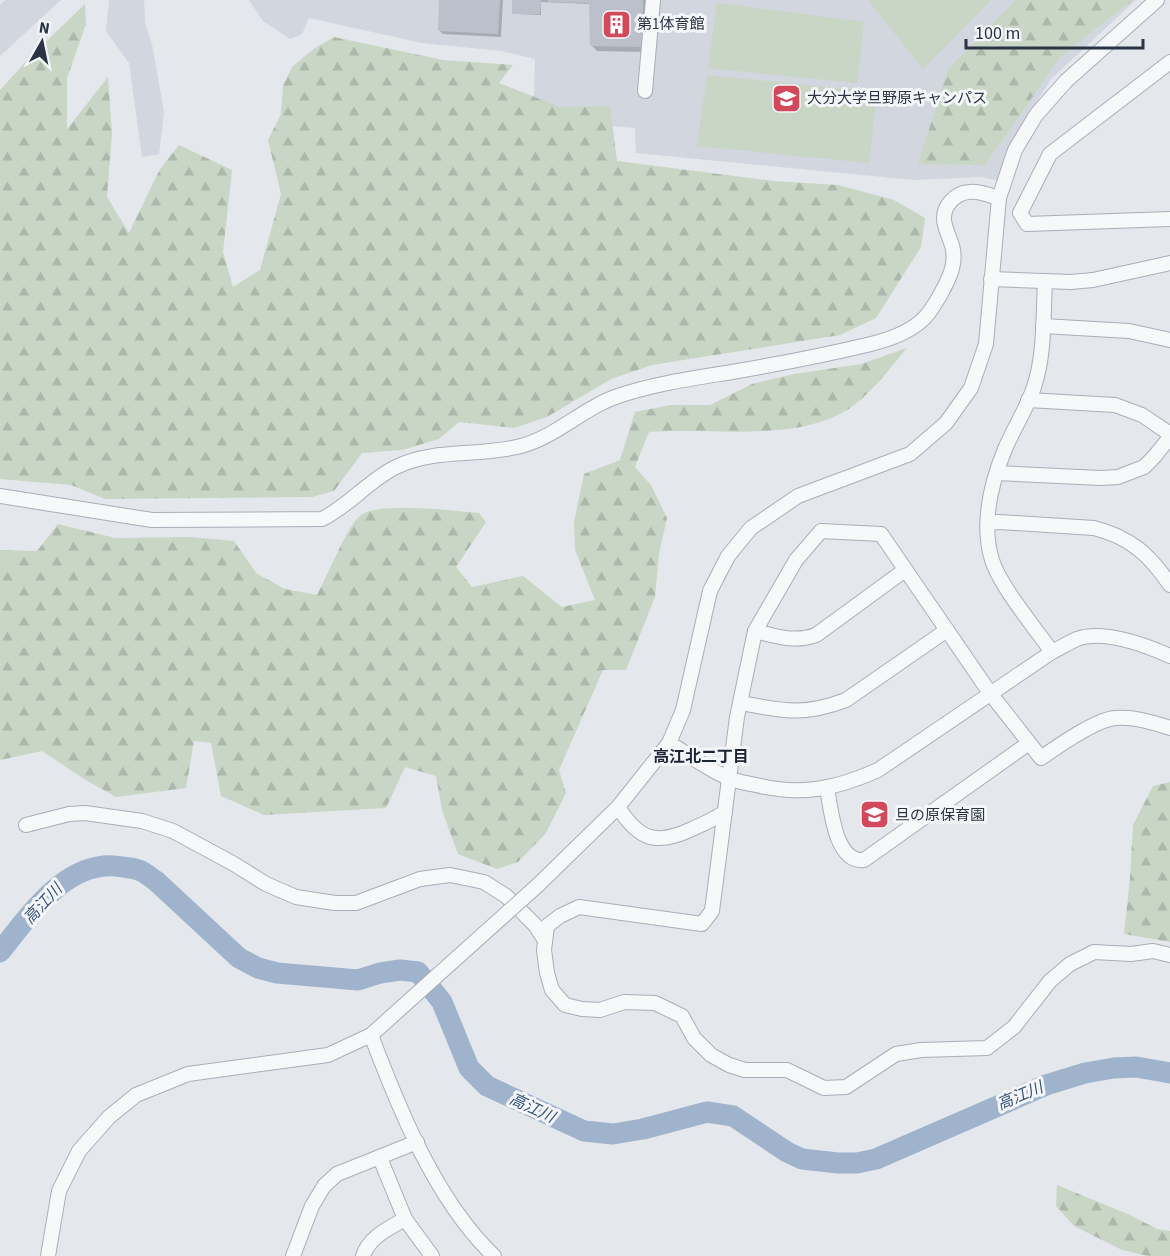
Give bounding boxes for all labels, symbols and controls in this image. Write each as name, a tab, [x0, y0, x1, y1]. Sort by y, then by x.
building icon: 第1体育館	[600, 8, 632, 40]
north arrow	[12, 12, 72, 72]
scale bar	[966, 12, 1143, 50]
place label: 第1体育館	[637, 14, 704, 35]
text: N	[37, 16, 51, 40]
text: 100 m	[975, 21, 1020, 46]
school or university icon: 大分大学旦野原キャンパス	[770, 82, 802, 114]
place label: 大分大学旦野原キャンパス	[807, 88, 987, 109]
district label: 高江北二丁目	[653, 746, 749, 768]
school or university icon: 旦の原保育園	[858, 799, 890, 831]
place label: 旦の原保育園	[895, 805, 985, 826]
water label: 高江川	[19, 877, 69, 929]
water label: 高江川	[994, 1076, 1048, 1116]
water label: 高江川	[506, 1088, 560, 1129]

